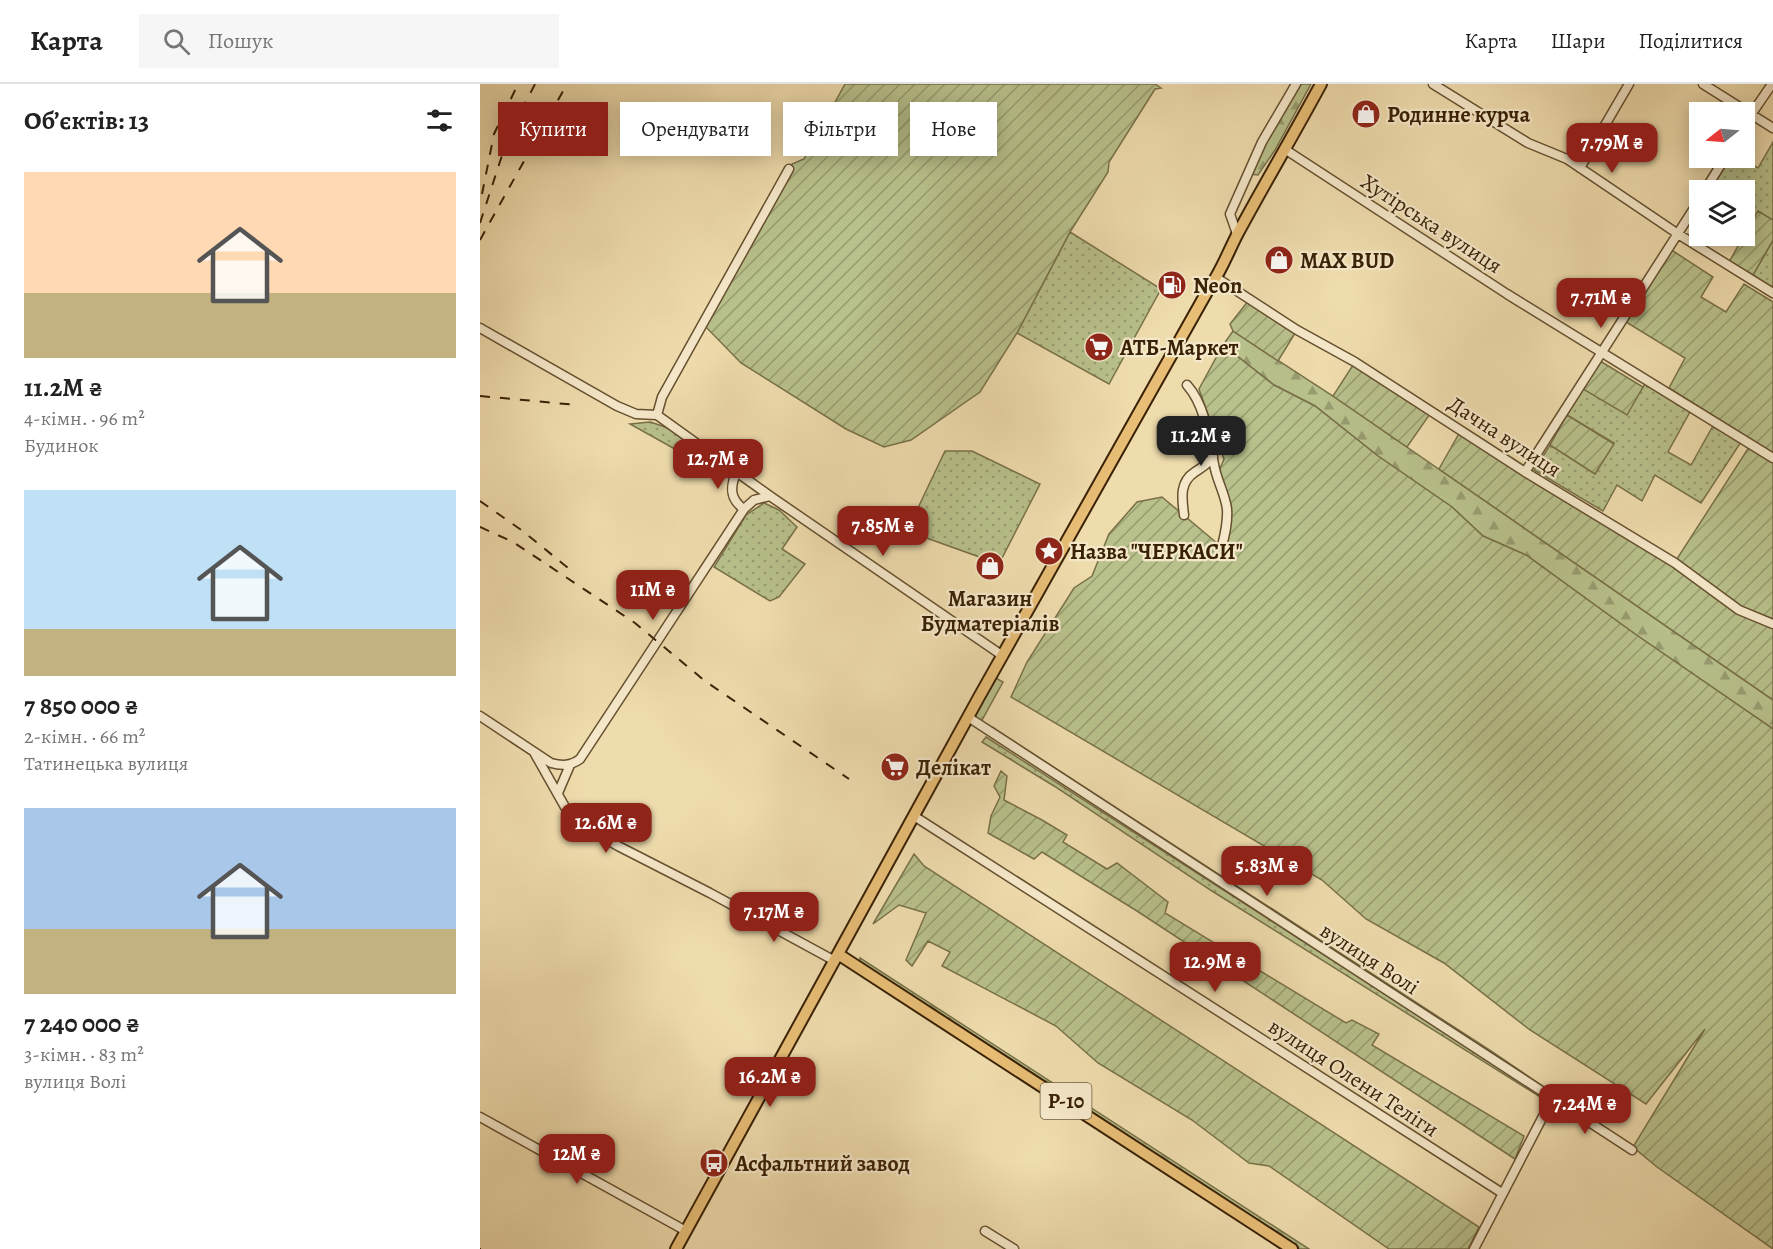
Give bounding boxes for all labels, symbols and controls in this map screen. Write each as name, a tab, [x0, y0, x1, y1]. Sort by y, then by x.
search box	[139, 14, 559, 68]
text: Карта	[30, 22, 103, 60]
icon: search	[160, 25, 193, 58]
text: Пошук	[208, 26, 273, 56]
text: Карта	[1465, 27, 1517, 55]
text: Шари	[1550, 27, 1605, 55]
text: Поділитися	[1638, 27, 1743, 55]
shop icon: Родинне курча	[1350, 98, 1382, 130]
place label: Родинне курча	[1387, 100, 1531, 130]
chip: Купити	[498, 102, 608, 156]
chip: Орендувати	[620, 102, 771, 156]
chip: Фільтри	[783, 102, 898, 156]
chip: Нове	[910, 102, 997, 156]
north arrow	[1689, 102, 1755, 168]
map controls	[1689, 102, 1755, 246]
text: Об’єктів: 13	[24, 103, 149, 138]
icon: filters	[423, 104, 456, 137]
pin: 7.79M ₴	[1557, 123, 1667, 174]
text: 7.79M ₴	[1581, 129, 1643, 156]
street label: Хутірська вулиця	[1355, 167, 1508, 281]
button: layers	[1689, 180, 1755, 246]
icon: home	[186, 211, 294, 319]
shop icon: MAX BUD	[1263, 244, 1295, 276]
place label: MAX BUD	[1300, 246, 1394, 276]
fuel station icon: Neon	[1156, 269, 1188, 301]
place label: Neon	[1193, 271, 1242, 301]
pin: 7.71M ₴	[1546, 278, 1656, 329]
text: 7.71M ₴	[1571, 284, 1631, 311]
supermarket icon: АТБ-Маркет	[1083, 331, 1115, 363]
place label: АТБ-Маркет	[1119, 333, 1239, 363]
text: 11.2M ₴	[24, 370, 103, 405]
street label: Дачна вулиця	[1442, 389, 1567, 485]
text: 4-кімн. · 96 m²	[24, 405, 145, 432]
pin: 11.2M ₴	[1146, 416, 1256, 467]
text: 11.2M ₴	[1171, 422, 1231, 449]
text: Будинок	[24, 432, 99, 459]
pin: 12.7M ₴	[663, 439, 773, 490]
text: 12.7M ₴	[687, 445, 749, 472]
pin: 7.85M ₴	[828, 506, 938, 557]
text: 7.85M ₴	[851, 512, 915, 539]
icon: home	[186, 529, 294, 637]
place icon: Назва "ЧЕРКАСИ"	[1033, 535, 1065, 567]
place label: Назва "ЧЕРКАСИ"	[1070, 537, 1243, 567]
shop icon: Магазин Будматеріалів	[974, 550, 1006, 582]
pin: 11M ₴	[611, 570, 695, 621]
text: 11M ₴	[630, 576, 676, 603]
place label: Магазин Будматеріалів	[921, 584, 1059, 639]
text: 7 850 000 ₴	[24, 688, 139, 723]
text: 2-кімн. · 66 m²	[24, 723, 145, 750]
text: Татинецька вулиця	[24, 750, 189, 777]
supermarket icon: Делікат	[879, 751, 911, 783]
place label: Делікат	[916, 753, 991, 783]
pin: 12.6M ₴	[551, 803, 661, 854]
text: 12.6M ₴	[575, 809, 637, 836]
pin: 5.83M ₴	[1212, 846, 1322, 897]
icon: home	[186, 847, 294, 955]
text: 5.83M ₴	[1235, 852, 1299, 879]
pin: 7.17M ₴	[719, 892, 829, 943]
text: 7.17M ₴	[744, 898, 804, 925]
street label: вулиця Волі	[1314, 916, 1425, 1002]
pin: 12.9M ₴	[1160, 942, 1270, 993]
text: 12.9M ₴	[1184, 948, 1246, 975]
text: 7 240 000 ₴	[24, 1006, 140, 1041]
street label: вулиця Олени Теліги	[1262, 1011, 1445, 1144]
text: 3-кімн. · 83 m²	[24, 1041, 144, 1068]
pin: 16.2M ₴	[715, 1057, 825, 1108]
text: 16.2M ₴	[739, 1063, 801, 1090]
text: вулиця Волі	[24, 1068, 126, 1095]
road number: Р-10	[1040, 1083, 1092, 1119]
pin: 7.24M ₴	[1530, 1084, 1640, 1135]
text: 7.24M ₴	[1553, 1090, 1617, 1117]
pin: 12M ₴	[535, 1134, 619, 1185]
text: 12M ₴	[553, 1140, 601, 1167]
bus stop icon: Асфальтний завод	[698, 1147, 730, 1179]
place label: Асфальтний завод	[734, 1149, 910, 1179]

